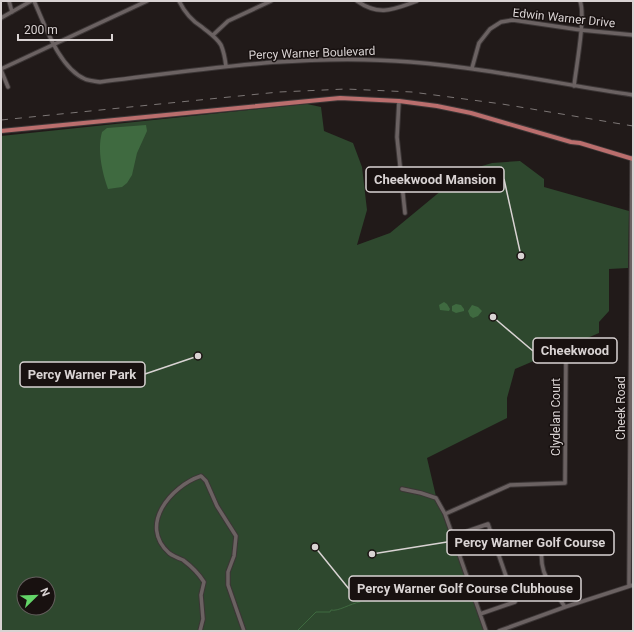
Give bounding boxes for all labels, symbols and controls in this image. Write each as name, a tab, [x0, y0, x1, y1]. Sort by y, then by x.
street label: Edwin Warner Drive	[512, 6, 616, 30]
scale bar	[18, 16, 112, 42]
text: 200 m	[24, 23, 58, 37]
street label: Percy Warner Boulevard	[248, 44, 376, 62]
callout: Cheekwood Mansion	[366, 167, 504, 192]
text: Cheekwood Mansion	[374, 172, 496, 187]
callout: Cheekwood	[533, 338, 617, 363]
text: Cheekwood	[541, 343, 609, 358]
callout: Percy Warner Park	[20, 362, 145, 387]
text: Percy Warner Park	[28, 367, 137, 382]
street label: Cheek Road	[614, 376, 628, 440]
street label: Clydelan Court	[549, 378, 563, 456]
callout: Percy Warner Golf Course	[447, 530, 614, 555]
text: Percy Warner Golf Course	[455, 535, 605, 550]
north arrow	[16, 576, 56, 616]
callout: Percy Warner Golf Course Clubhouse	[349, 576, 581, 601]
text: Percy Warner Golf Course Clubhouse	[357, 581, 573, 596]
text: N	[37, 586, 52, 599]

